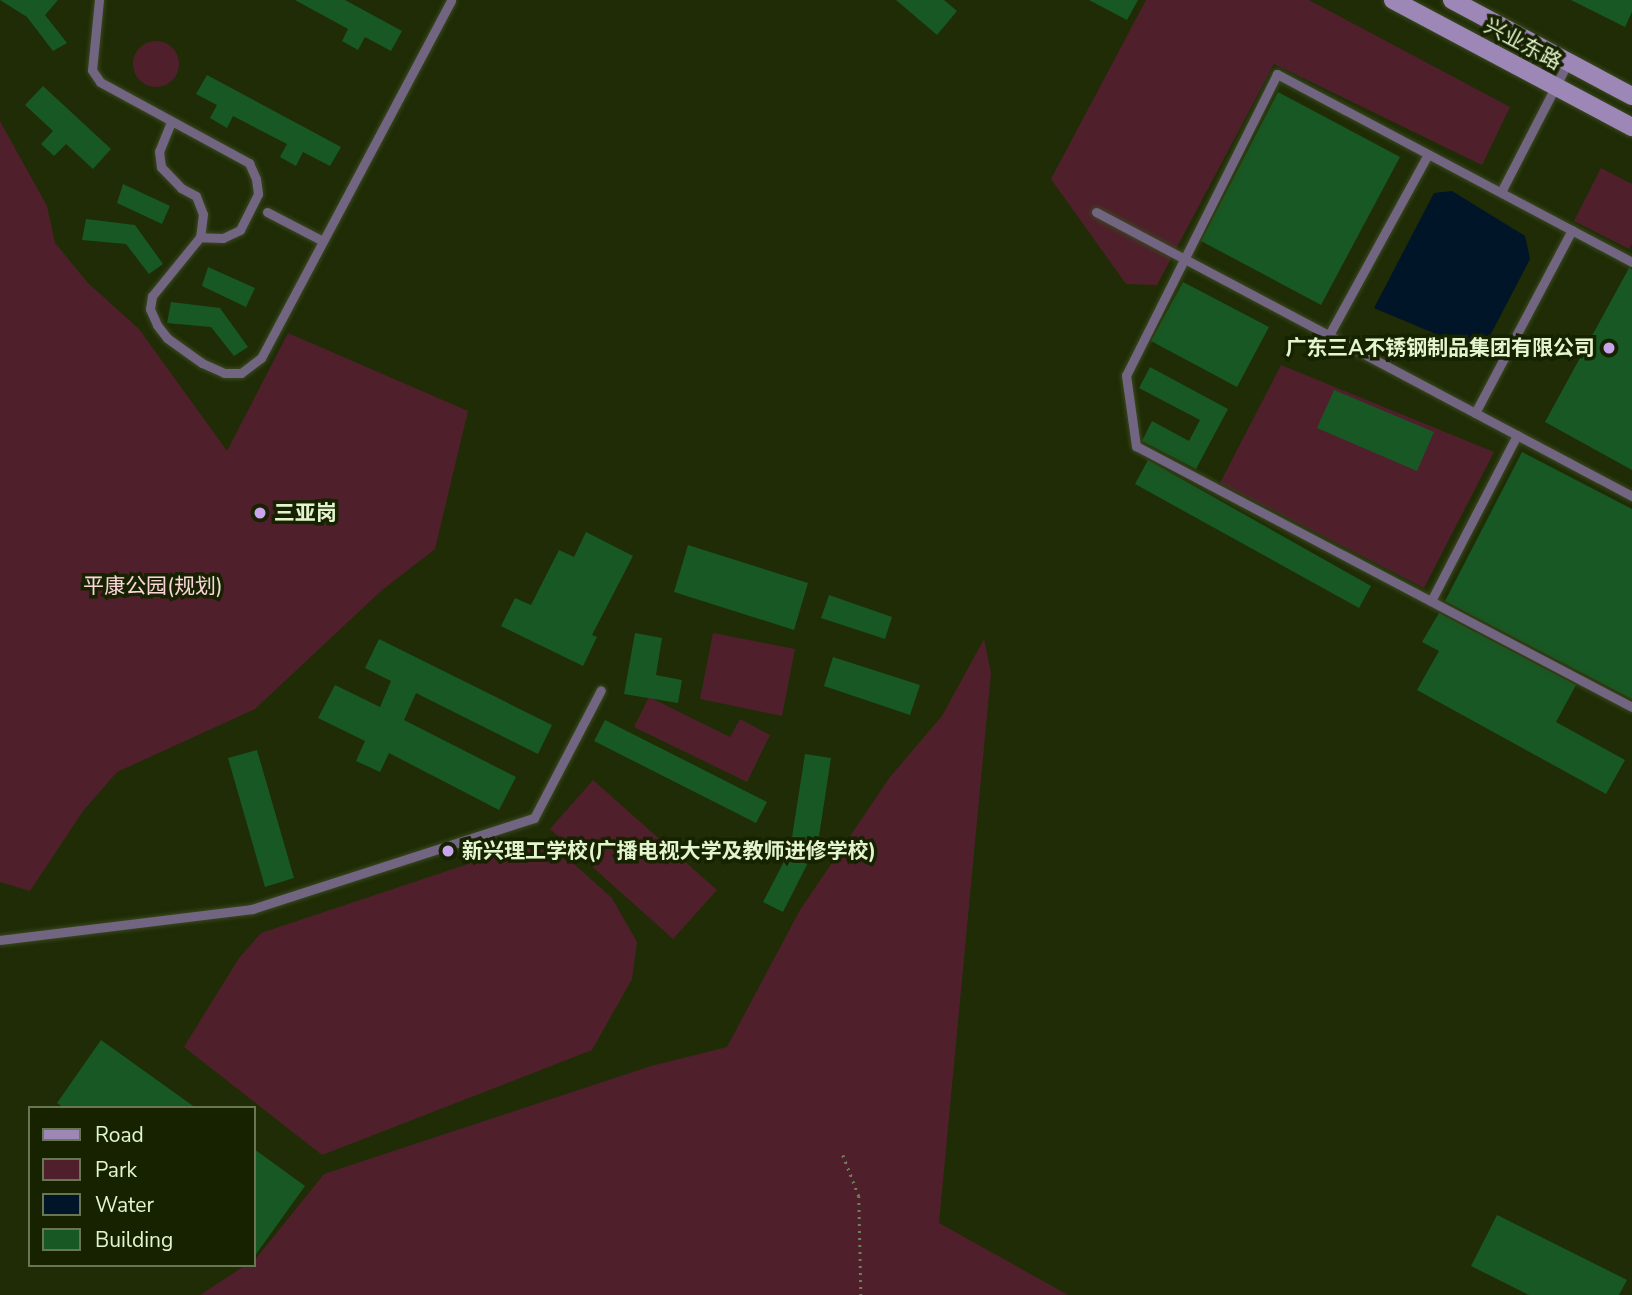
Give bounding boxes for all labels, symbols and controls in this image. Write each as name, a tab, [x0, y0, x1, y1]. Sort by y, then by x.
street label: 兴业东路	[1480, 13, 1566, 75]
place label: 广东三A不锈钢制品集团有限公司	[1285, 335, 1595, 361]
marker: 广东三A不锈钢制品集团有限公司	[1601, 340, 1617, 356]
place label: 三亚岗	[274, 500, 337, 526]
marker: 三亚岗	[252, 505, 268, 521]
park label: 平康公园(规划)	[83, 573, 223, 599]
place label: 新兴理工学校(广播电视大学及教师进修学校)	[462, 838, 876, 864]
marker: 新兴理工学校(广播电视大学及教师进修学校)	[440, 843, 456, 859]
legend	[28, 1106, 256, 1267]
text: Road	[95, 1121, 144, 1149]
text: Park	[95, 1156, 137, 1184]
text: Water	[95, 1191, 154, 1219]
text: Building	[95, 1226, 173, 1254]

